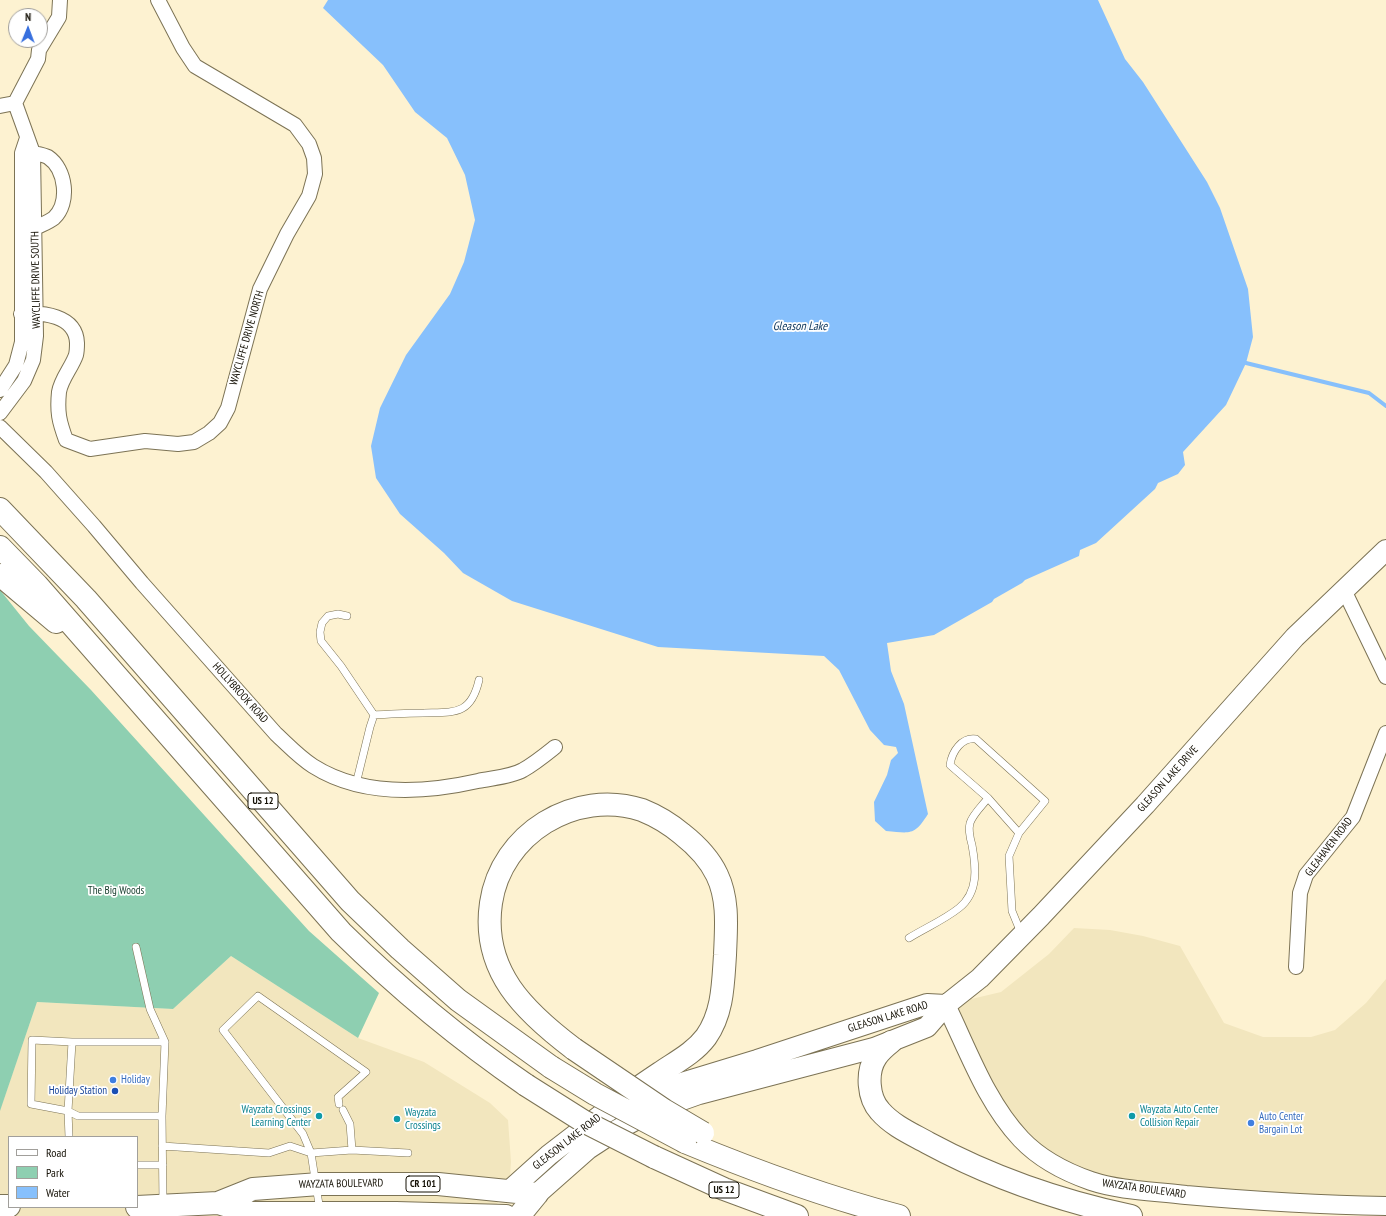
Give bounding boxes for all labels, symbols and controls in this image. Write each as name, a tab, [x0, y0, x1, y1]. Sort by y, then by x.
north arrow	[8, 8, 48, 48]
text: N	[25, 10, 31, 24]
street label: WAYCLIFFE DRIVE SOUTH	[29, 231, 43, 329]
street label: WAYCLIFFE DRIVE NORTH	[227, 289, 267, 387]
water label: Gleason Lake	[773, 320, 827, 334]
street label: HOLLYBROOK ROAD	[209, 660, 271, 726]
street label: GLEASON LAKE DRIVE	[1135, 743, 1201, 815]
road number: US 12	[248, 793, 278, 809]
street label: GLEAHAVEN ROAD	[1303, 815, 1355, 879]
park label: The Big Woods	[88, 884, 144, 898]
street label: GLEASON LAKE ROAD	[846, 999, 930, 1035]
place label: Holiday	[121, 1073, 150, 1087]
marker: Holiday	[108, 1075, 118, 1085]
place label: Holiday Station	[49, 1084, 107, 1098]
marker: Holiday Station	[110, 1086, 120, 1096]
place label: Wayzata Crossings Learning Center	[242, 1103, 311, 1129]
place label: Wayzata Auto Center Collision Repair	[1140, 1103, 1218, 1129]
place label: Wayzata Crossings	[405, 1106, 441, 1132]
place label: Auto Center Bargain Lot	[1259, 1110, 1304, 1136]
marker: Wayzata Crossings Learning Center	[314, 1111, 324, 1121]
street label: GLEASON LAKE ROAD	[530, 1111, 604, 1173]
marker: Wayzata Auto Center Collision Repair	[1127, 1111, 1137, 1121]
marker: Wayzata Crossings	[392, 1114, 402, 1124]
marker: Auto Center Bargain Lot	[1246, 1118, 1256, 1128]
legend	[8, 1136, 138, 1208]
text: Road	[46, 1145, 66, 1160]
text: Park	[46, 1165, 64, 1180]
road number: CR 101	[406, 1176, 440, 1192]
street label: WAYZATA BOULEVARD	[299, 1177, 383, 1191]
street label: WAYZATA BOULEVARD	[1101, 1177, 1187, 1201]
road number: US 12	[709, 1182, 739, 1198]
text: Water	[46, 1185, 70, 1200]

